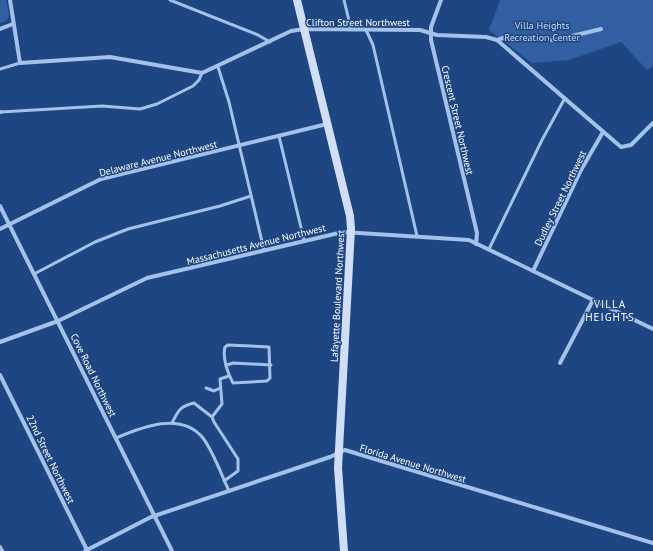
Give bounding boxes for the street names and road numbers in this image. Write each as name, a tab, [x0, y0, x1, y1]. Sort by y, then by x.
street label: Clifton Street Northwest	[306, 16, 411, 29]
street label: Crescent Street Northwest	[439, 64, 477, 177]
street label: Delaware Avenue Northwest	[98, 137, 219, 179]
street label: Dudley Street Northwest	[532, 148, 590, 248]
street label: Massachusetts Avenue Northwest	[185, 221, 328, 268]
street label: Lafayette Boulevard Northwest	[328, 229, 347, 362]
street label: Cove Road Northwest	[68, 331, 120, 420]
street label: 22nd Street Northwest	[23, 413, 78, 506]
street label: Florida Avenue Northwest	[358, 441, 468, 486]

